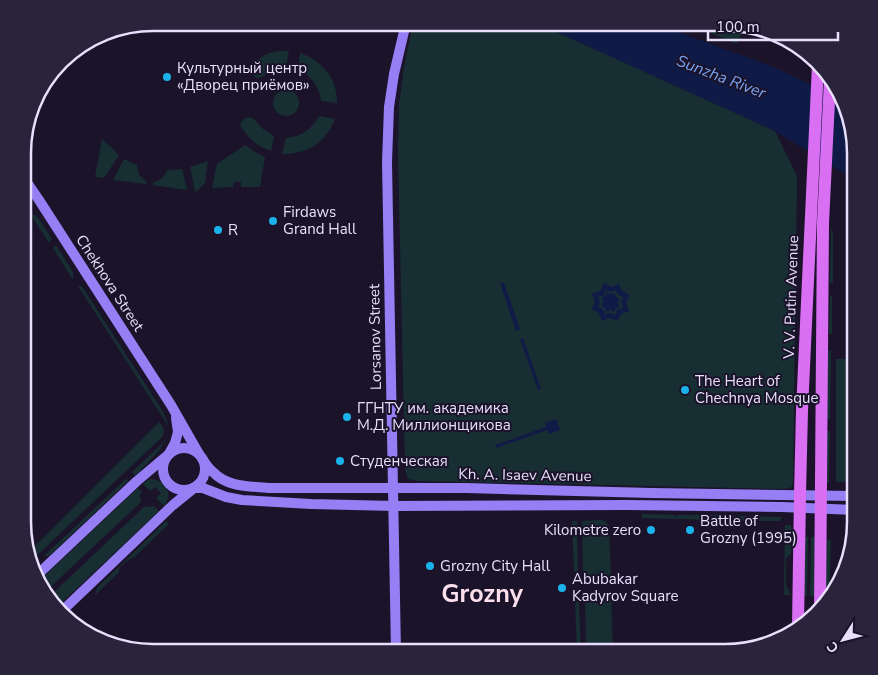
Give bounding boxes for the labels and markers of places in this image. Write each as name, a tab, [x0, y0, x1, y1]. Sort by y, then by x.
place label: Культурный центр «Дворец приёмов»	[177, 58, 310, 95]
marker: Культурный центр «Дворец приёмов»	[161, 71, 173, 83]
place label: Firdaws Grand Hall	[283, 202, 357, 239]
marker: Firdaws Grand Hall	[267, 215, 279, 227]
place label: R	[228, 220, 238, 240]
marker: R	[212, 224, 224, 236]
place label: The Heart of Chechnya Mosque	[695, 371, 818, 408]
marker: The Heart of Chechnya Mosque	[679, 384, 691, 396]
place label: ГГНТУ им. академика М.Д. Миллионщикова	[357, 398, 511, 435]
marker: ГГНТУ им. академика М.Д. Миллионщикова	[341, 411, 353, 423]
place label: Студенческая	[350, 451, 448, 471]
marker: Студенческая	[334, 455, 346, 467]
place label: Battle of Grozny (1995)	[700, 511, 797, 548]
place label: Kilometre zero	[544, 520, 641, 540]
marker: Kilometre zero	[645, 524, 657, 536]
marker: Battle of Grozny (1995)	[684, 524, 696, 536]
place label: Grozny City Hall	[440, 556, 551, 576]
marker: Grozny City Hall	[424, 560, 436, 572]
place label: Abubakar Kadyrov Square	[572, 569, 678, 606]
marker: Abubakar Kadyrov Square	[556, 582, 568, 594]

